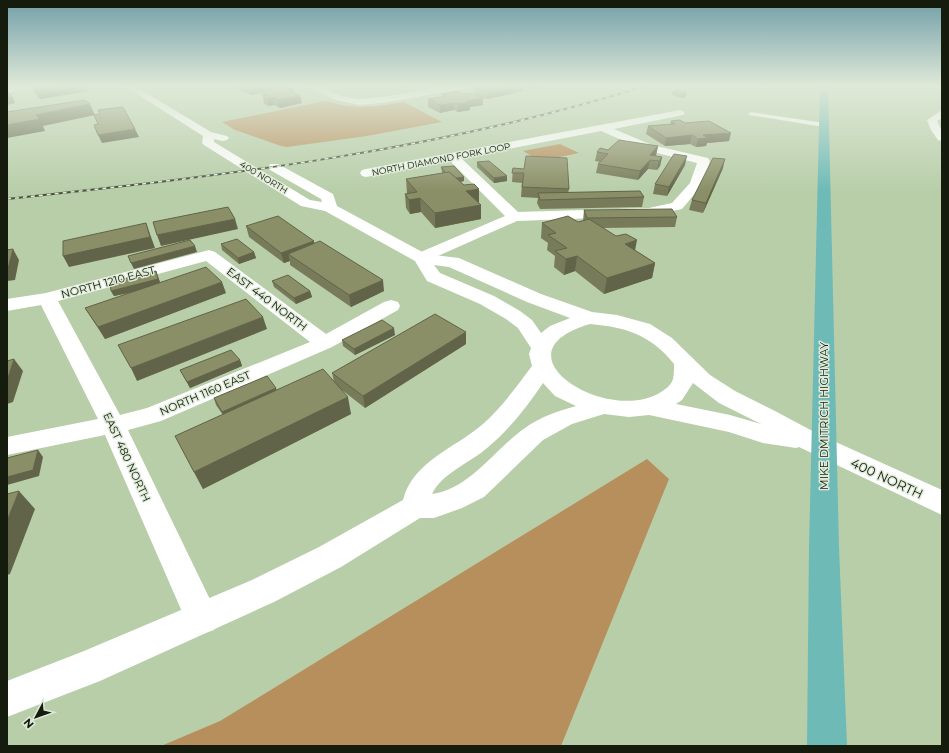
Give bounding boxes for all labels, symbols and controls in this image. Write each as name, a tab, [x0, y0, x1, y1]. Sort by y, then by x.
street label: NORTH DIAMOND FORK LOOP	[371, 140, 511, 178]
street label: 400 NORTH	[238, 158, 290, 196]
street label: NORTH 1210 EAST	[59, 263, 157, 301]
street label: EAST 440 NORTH	[224, 264, 310, 334]
street label: MIKE DMITRICH HIGHWAY	[817, 342, 831, 490]
street label: NORTH 1160 EAST	[158, 367, 253, 418]
street label: EAST 480 NORTH	[100, 410, 154, 504]
street label: 400 NORTH	[848, 454, 926, 502]
north arrow	[16, 697, 56, 737]
text: N	[20, 716, 37, 732]

